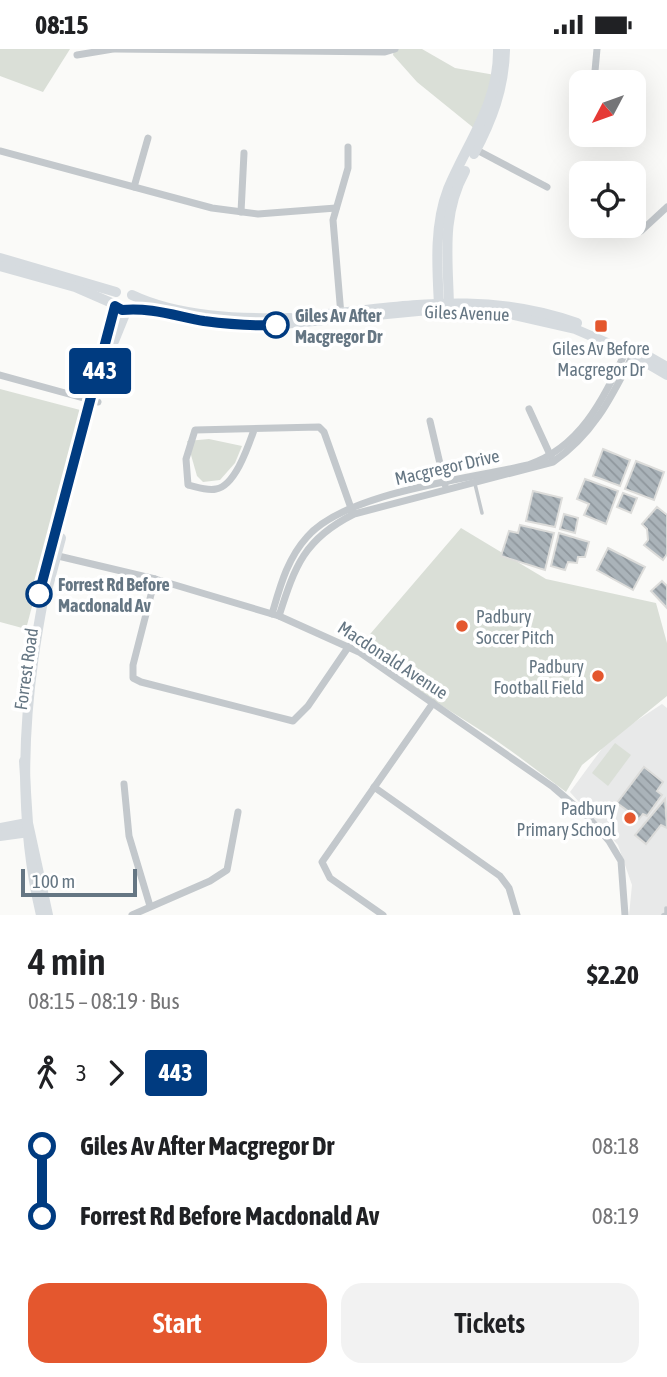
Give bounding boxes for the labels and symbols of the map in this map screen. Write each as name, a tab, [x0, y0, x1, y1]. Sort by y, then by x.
north arrow	[569, 70, 646, 147]
street label: Giles Avenue	[424, 301, 510, 325]
place label: Giles Av After Macgregor Dr	[295, 305, 383, 347]
marker: Giles Av After Macgregor Dr	[263, 312, 289, 338]
marker: Giles Av Before Macgregor Dr	[593, 318, 609, 334]
place label: Giles Av Before Macgregor Dr	[552, 338, 650, 380]
line badge: 443	[60, 348, 140, 394]
street label: Macgregor Drive	[393, 445, 501, 489]
place label: Forrest Rd Before Macdonald Av	[58, 574, 170, 616]
marker: Forrest Rd Before Macdonald Av	[26, 581, 52, 607]
place label: Padbury Soccer Pitch	[476, 606, 554, 648]
street label: Macdonald Avenue	[334, 617, 452, 703]
marker: Padbury Soccer Pitch	[454, 618, 470, 634]
street label: Forrest Road	[10, 627, 42, 711]
place label: Padbury Football Field	[493, 656, 584, 698]
marker: Padbury Football Field	[590, 668, 606, 684]
place label: Padbury Primary School	[517, 798, 616, 840]
marker: Padbury Primary School	[622, 810, 638, 826]
scale bar	[21, 866, 136, 898]

